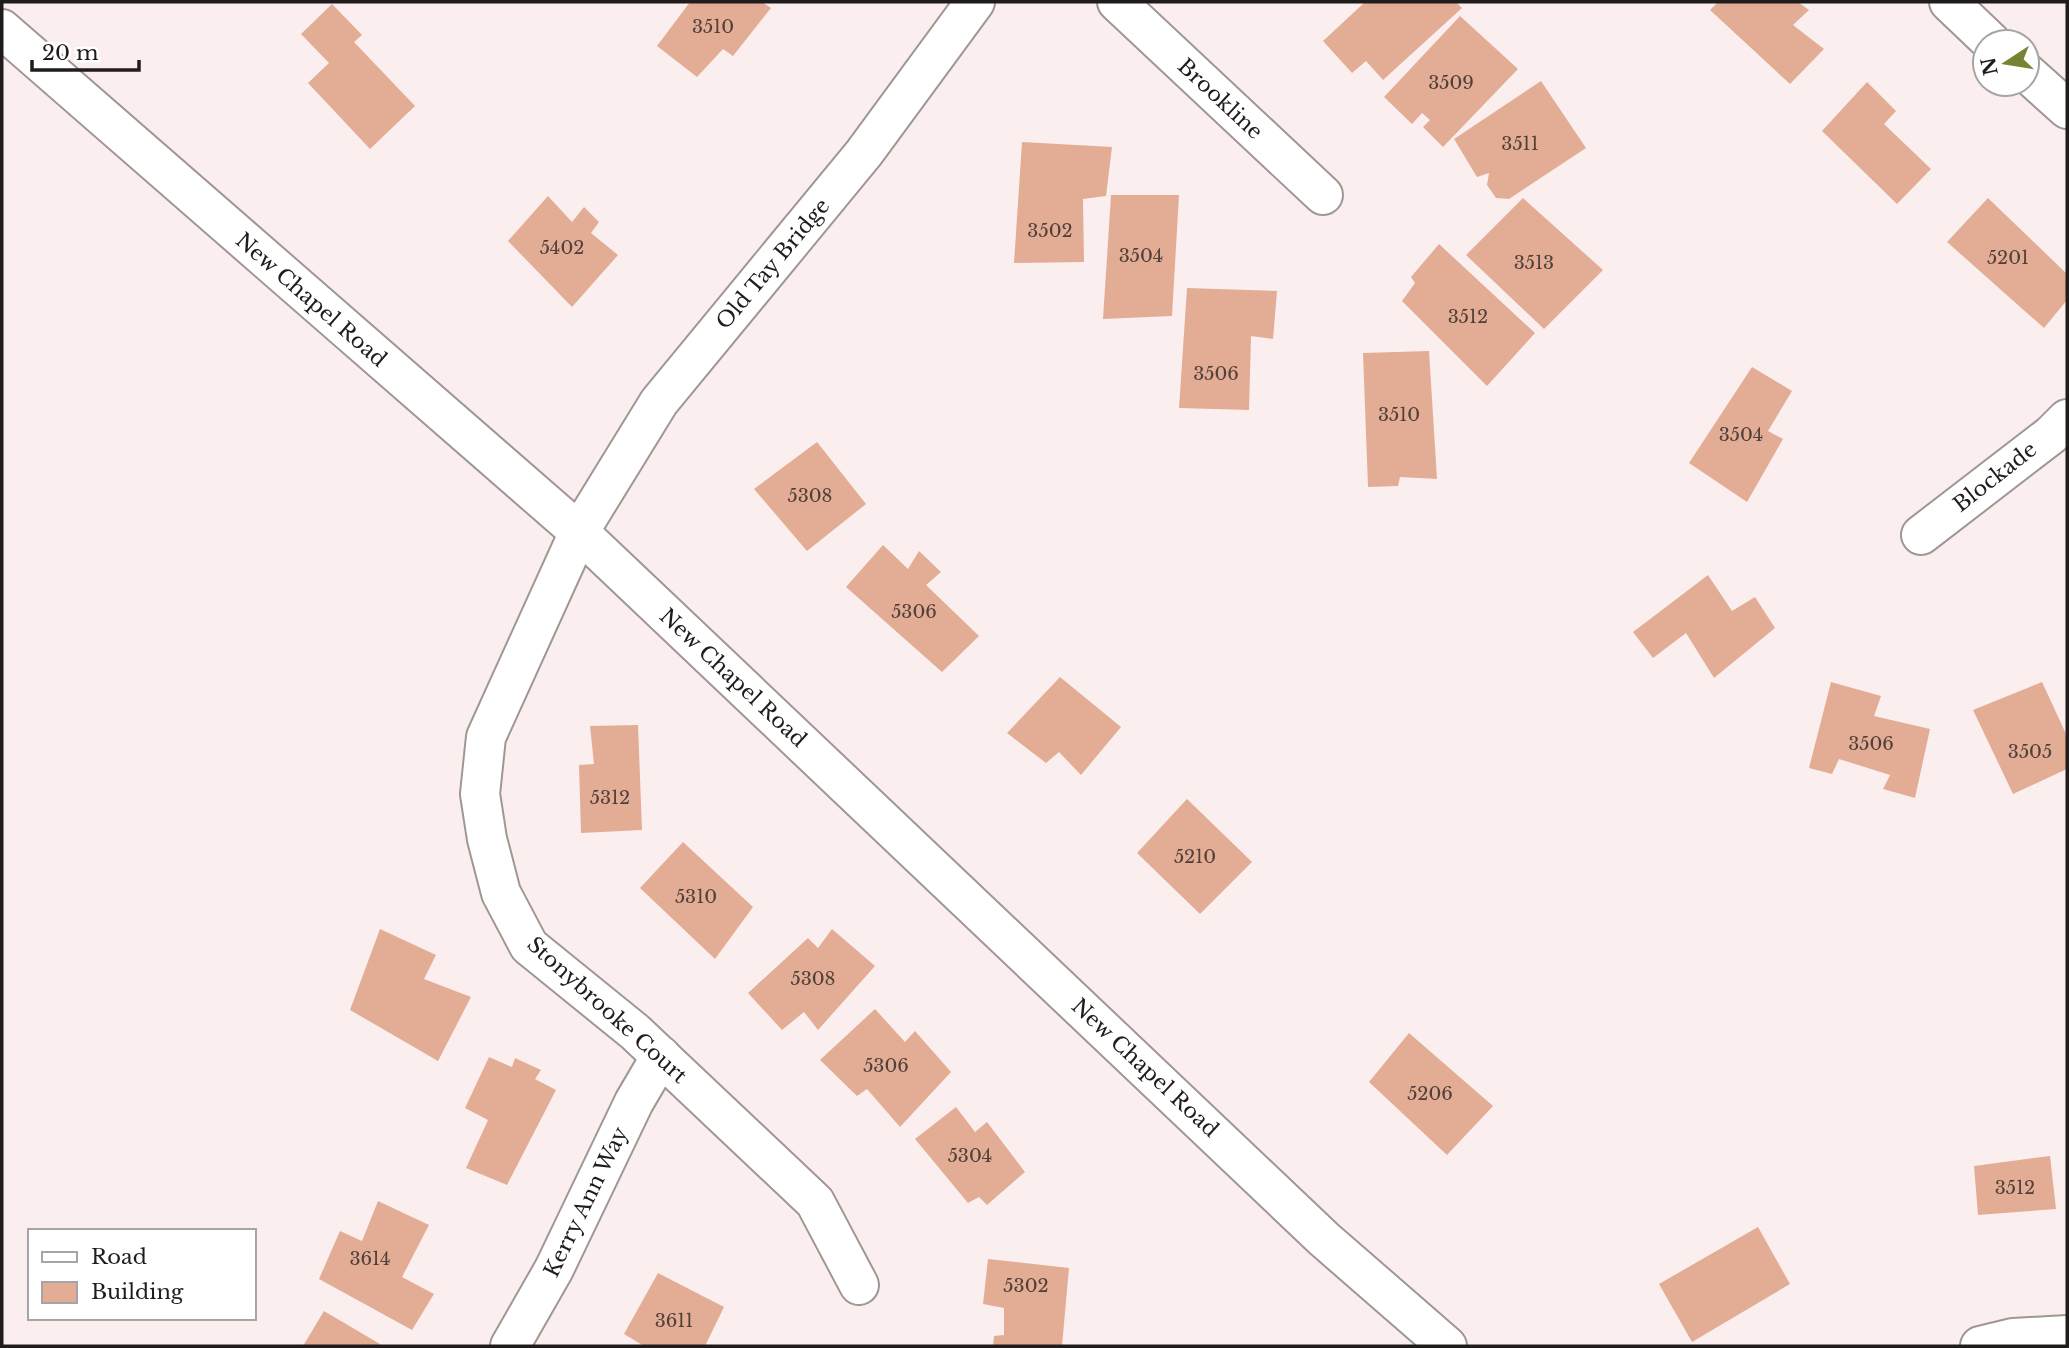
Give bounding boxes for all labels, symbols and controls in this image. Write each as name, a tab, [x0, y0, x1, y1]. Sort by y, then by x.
house number: 3510	[692, 16, 734, 38]
scale bar	[32, 28, 138, 72]
north arrow	[1971, 28, 2041, 98]
text: 20 m	[42, 40, 99, 66]
street label: Brookline	[1172, 53, 1268, 145]
text: N	[1977, 55, 2003, 78]
house number: 3509	[1428, 72, 1474, 94]
house number: 3511	[1501, 133, 1539, 155]
street label: Old Tay Bridge	[711, 193, 835, 335]
house number: 3502	[1027, 220, 1073, 242]
street label: New Chapel Road	[230, 227, 392, 373]
house number: 5402	[540, 237, 584, 259]
house number: 3504	[1119, 245, 1163, 267]
house number: 5201	[1987, 247, 2029, 269]
house number: 3513	[1514, 252, 1554, 274]
house number: 3512	[1448, 306, 1488, 328]
house number: 3506	[1193, 363, 1239, 385]
house number: 3510	[1378, 404, 1420, 426]
house number: 3504	[1719, 424, 1763, 446]
street label: Blockade	[1948, 436, 2042, 518]
house number: 5308	[787, 485, 833, 507]
house number: 5306	[891, 601, 937, 623]
street label: New Chapel Road	[654, 603, 812, 753]
house number: 3506	[1848, 733, 1894, 755]
house number: 3505	[2008, 741, 2052, 763]
house number: 5312	[590, 787, 630, 809]
house number: 5210	[1174, 846, 1216, 868]
house number: 5310	[675, 886, 717, 908]
street label: Stonybrooke Court	[522, 931, 692, 1089]
house number: 5308	[790, 968, 836, 990]
street label: New Chapel Road	[1066, 993, 1224, 1143]
house number: 5306	[863, 1055, 909, 1077]
house number: 5206	[1407, 1083, 1453, 1105]
street label: Kerry Ann Way	[538, 1122, 634, 1281]
house number: 5304	[948, 1145, 992, 1167]
house number: 3512	[1995, 1177, 2035, 1199]
legend	[28, 1229, 256, 1320]
text: Road	[91, 1244, 147, 1270]
house number: 3614	[349, 1248, 391, 1270]
house number: 5302	[1003, 1275, 1049, 1297]
text: Building	[91, 1279, 184, 1305]
house number: 3611	[655, 1310, 693, 1332]

